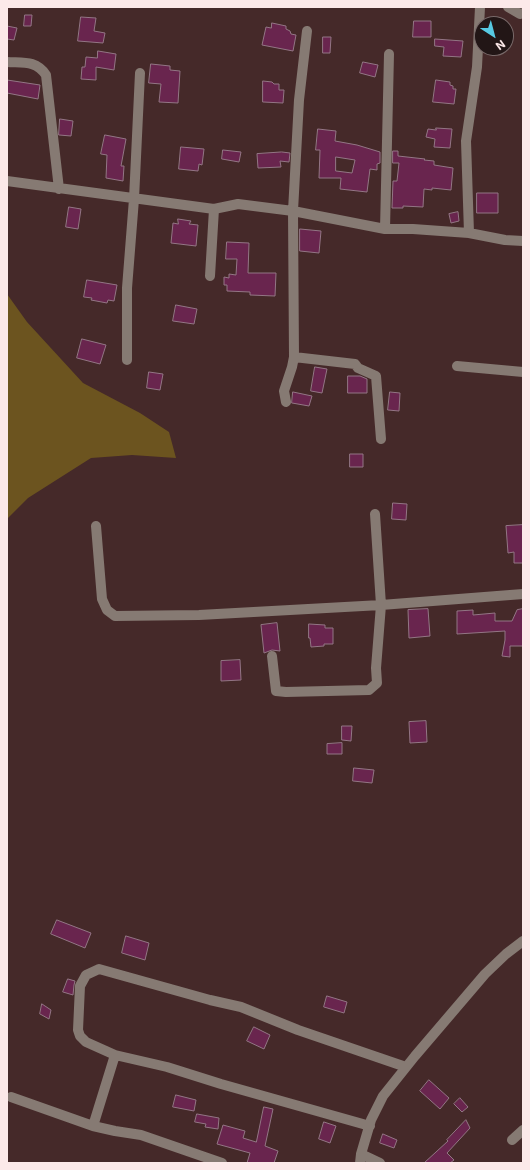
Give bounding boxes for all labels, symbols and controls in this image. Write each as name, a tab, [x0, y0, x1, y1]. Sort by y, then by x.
north arrow	[474, 16, 514, 56]
text: N	[493, 37, 508, 53]

